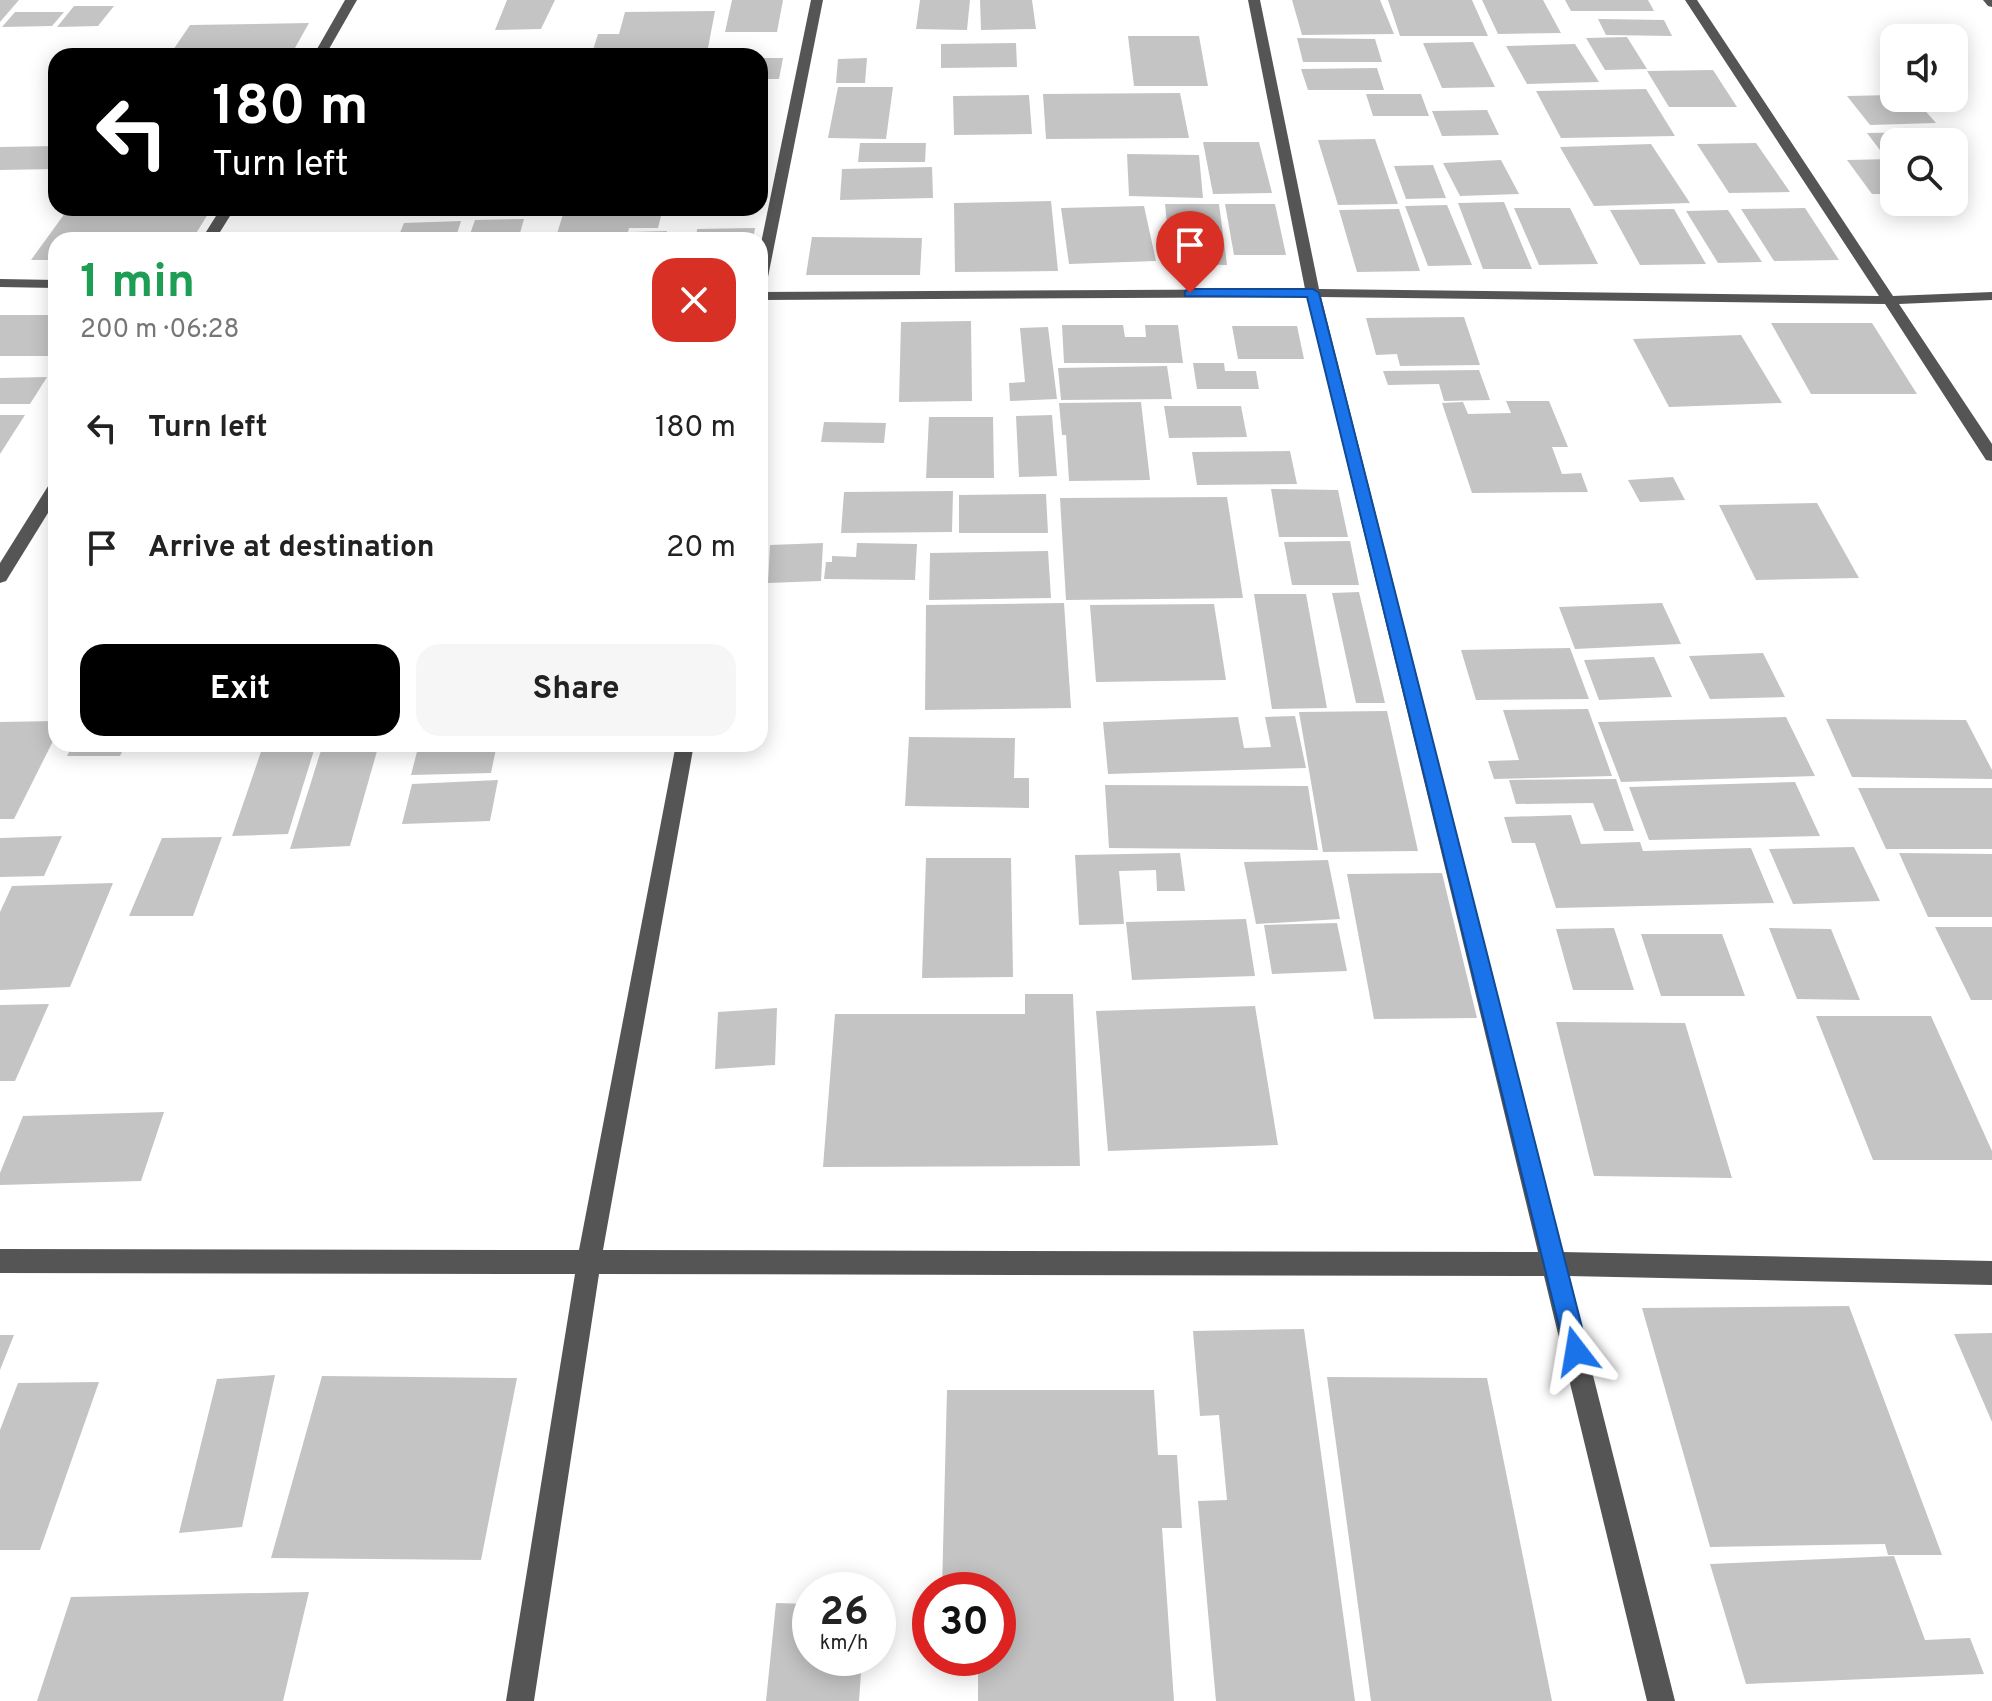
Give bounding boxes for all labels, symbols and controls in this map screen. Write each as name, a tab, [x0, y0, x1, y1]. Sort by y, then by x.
map controls	[1880, 24, 1968, 216]
button: sound	[1880, 24, 1968, 112]
text: 180 m	[212, 74, 369, 144]
icon: left	[80, 80, 184, 184]
button: search	[1880, 128, 1968, 216]
text: Turn left	[212, 143, 349, 189]
pin	[1156, 211, 1224, 293]
icon: arrive	[1168, 223, 1212, 267]
text: 1 min	[80, 254, 195, 314]
button: close	[652, 258, 736, 342]
text: 200 m · 06:28	[80, 314, 239, 347]
icon: left	[80, 406, 124, 450]
text: Turn left	[148, 410, 268, 447]
text: 180 m	[655, 410, 736, 447]
icon: arrive	[80, 526, 124, 570]
text: Arrive at destination	[148, 530, 434, 567]
text: 20 m	[666, 530, 736, 567]
button: Exit	[80, 644, 400, 736]
button: Share	[416, 644, 736, 736]
position arrow	[1534, 1309, 1618, 1393]
speed limit sign: 30	[912, 1572, 1016, 1676]
text: 26	[819, 1589, 869, 1639]
text: km/h	[820, 1631, 868, 1657]

